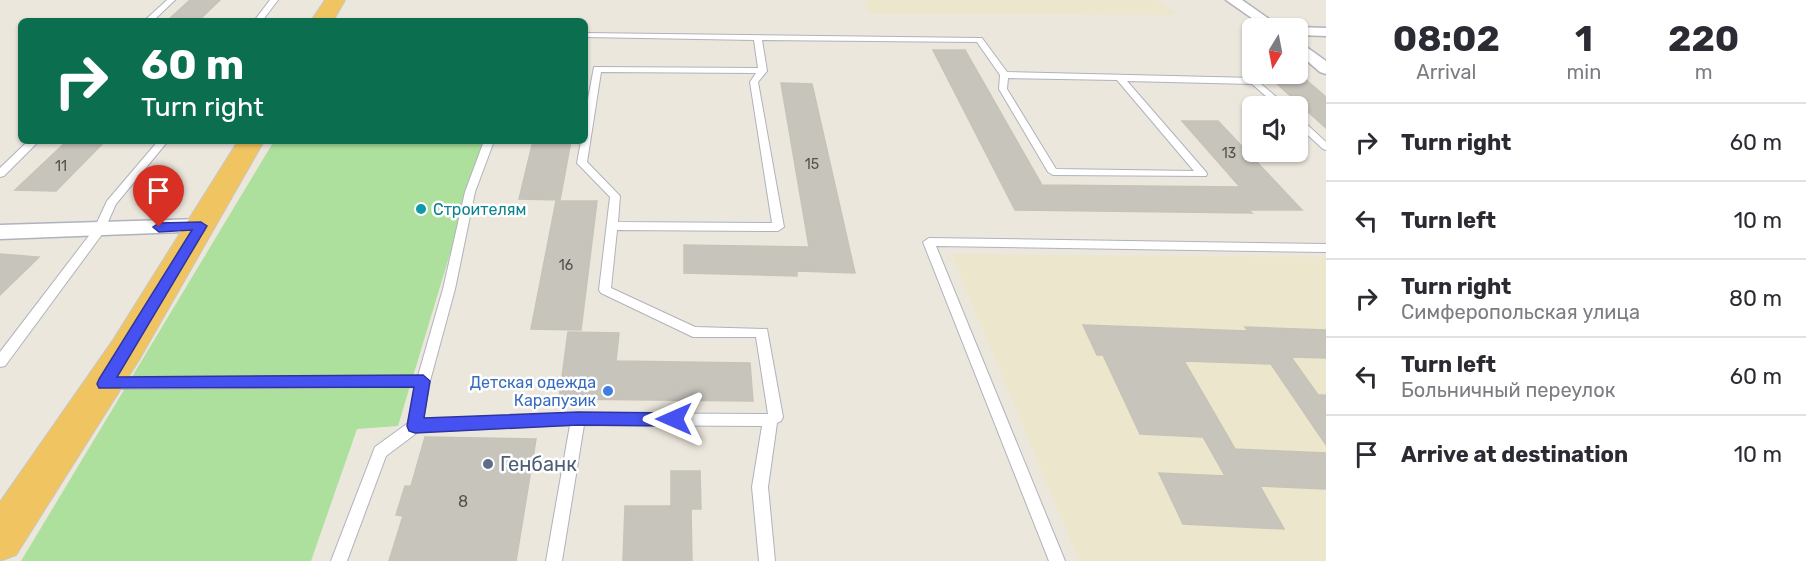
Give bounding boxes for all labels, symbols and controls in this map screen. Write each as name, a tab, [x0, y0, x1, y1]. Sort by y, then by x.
text: 08:02	[1393, 17, 1500, 60]
text: 1	[1575, 17, 1593, 60]
text: 220	[1668, 17, 1739, 60]
north arrow	[1242, 18, 1308, 84]
map controls	[1242, 18, 1308, 162]
text: 60 m	[141, 40, 244, 90]
icon: right	[42, 42, 120, 120]
text: Arrival	[1416, 60, 1476, 84]
text: min	[1567, 60, 1601, 84]
text: m	[1695, 60, 1713, 84]
text: Turn right	[141, 91, 264, 123]
button: sound	[1242, 96, 1308, 162]
icon: right	[1350, 126, 1383, 159]
text: Turn right	[1401, 129, 1511, 156]
text: 60 m	[1730, 129, 1782, 156]
house number: 13	[1222, 145, 1236, 162]
house number: 15	[805, 156, 819, 173]
house number: 11	[55, 158, 67, 175]
pin	[133, 165, 184, 227]
icon: arrive	[142, 174, 175, 207]
place label: Строителям	[433, 200, 526, 219]
marker: Строителям	[414, 202, 428, 216]
icon: left	[1350, 204, 1383, 237]
text: Turn left	[1401, 207, 1496, 234]
text: 10 m	[1734, 207, 1782, 234]
house number: 16	[559, 257, 573, 274]
text: Turn right	[1401, 273, 1511, 300]
icon: right	[1350, 282, 1383, 315]
text: 80 m	[1729, 285, 1782, 312]
text: Симферопольская улица	[1401, 300, 1640, 324]
text: Turn left	[1401, 351, 1496, 378]
icon: left	[1350, 360, 1383, 393]
text: 60 m	[1730, 363, 1782, 390]
place label: Детская одежда Карапузик	[470, 373, 596, 410]
text: Больничный переулок	[1401, 378, 1615, 402]
marker: Детская одежда Карапузик	[601, 384, 615, 398]
position arrow	[642, 387, 706, 451]
icon: arrive	[1350, 438, 1383, 471]
text: Arrive at destination	[1401, 441, 1628, 468]
text: 10 m	[1734, 441, 1782, 468]
place label: Генбанк	[500, 452, 577, 476]
marker: Генбанк	[481, 457, 495, 471]
house number: 8	[458, 492, 468, 511]

